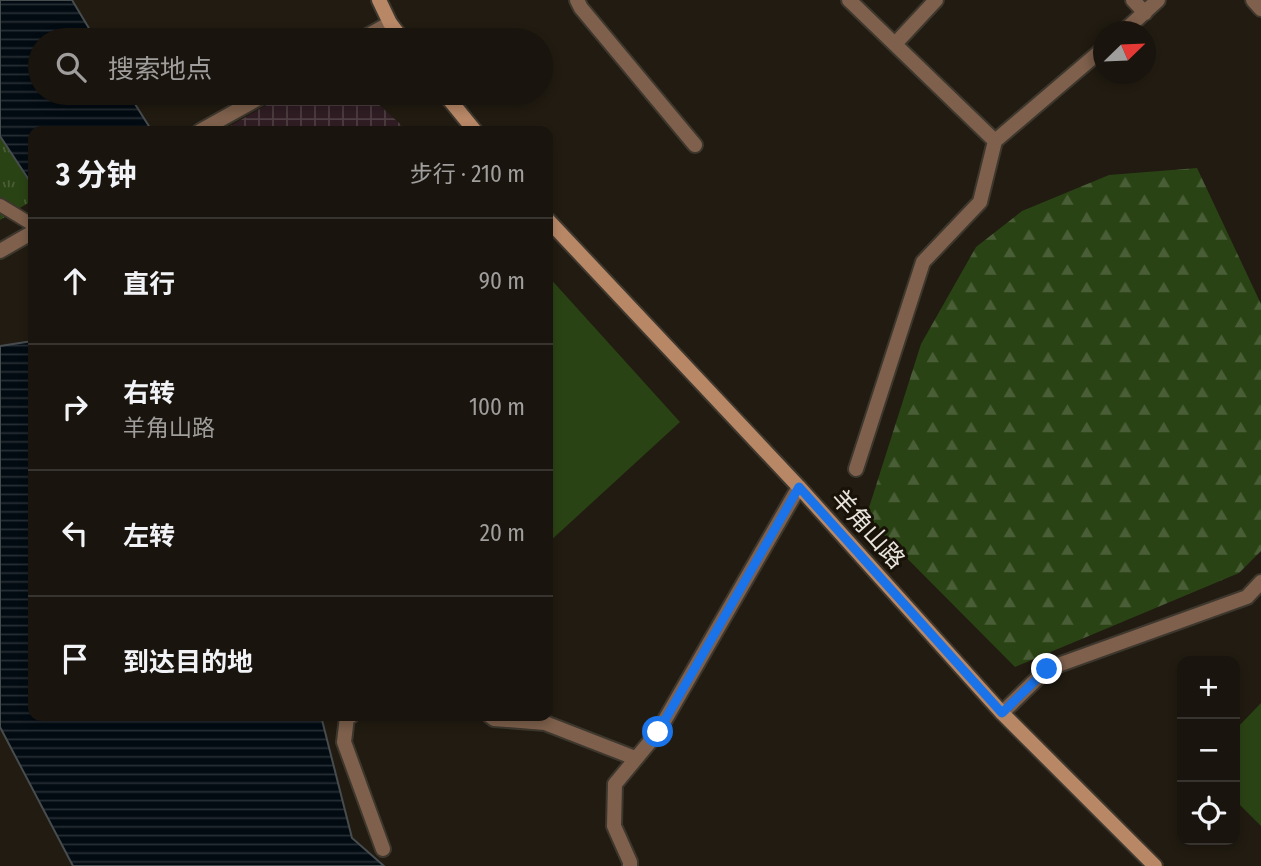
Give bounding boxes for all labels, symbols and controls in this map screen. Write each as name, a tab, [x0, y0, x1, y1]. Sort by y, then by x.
north arrow	[1093, 21, 1156, 84]
search box	[28, 28, 553, 105]
icon: search	[52, 48, 90, 86]
text: 搜索地点	[108, 54, 212, 85]
text: 3 分钟	[56, 157, 136, 193]
text: 步行 · 210 m	[410, 160, 525, 188]
icon: ahead	[56, 262, 94, 300]
text: 90 m	[479, 267, 525, 295]
text: 直行	[123, 269, 175, 300]
text: 右转	[123, 378, 175, 409]
icon: right	[56, 388, 94, 426]
text: 100 m	[469, 393, 525, 421]
text: 羊角山路	[123, 414, 215, 442]
street label: 羊角山路	[825, 484, 911, 574]
icon: left	[56, 514, 94, 552]
text: 20 m	[480, 519, 525, 547]
text: 左转	[123, 521, 175, 552]
icon: arrive	[56, 640, 94, 678]
text: 到达目的地	[123, 647, 253, 678]
route end	[1031, 653, 1062, 684]
map controls	[1177, 656, 1240, 845]
button: +	[1177, 656, 1240, 719]
route start	[642, 716, 673, 747]
button: −	[1177, 719, 1240, 782]
button: locate	[1177, 782, 1240, 845]

